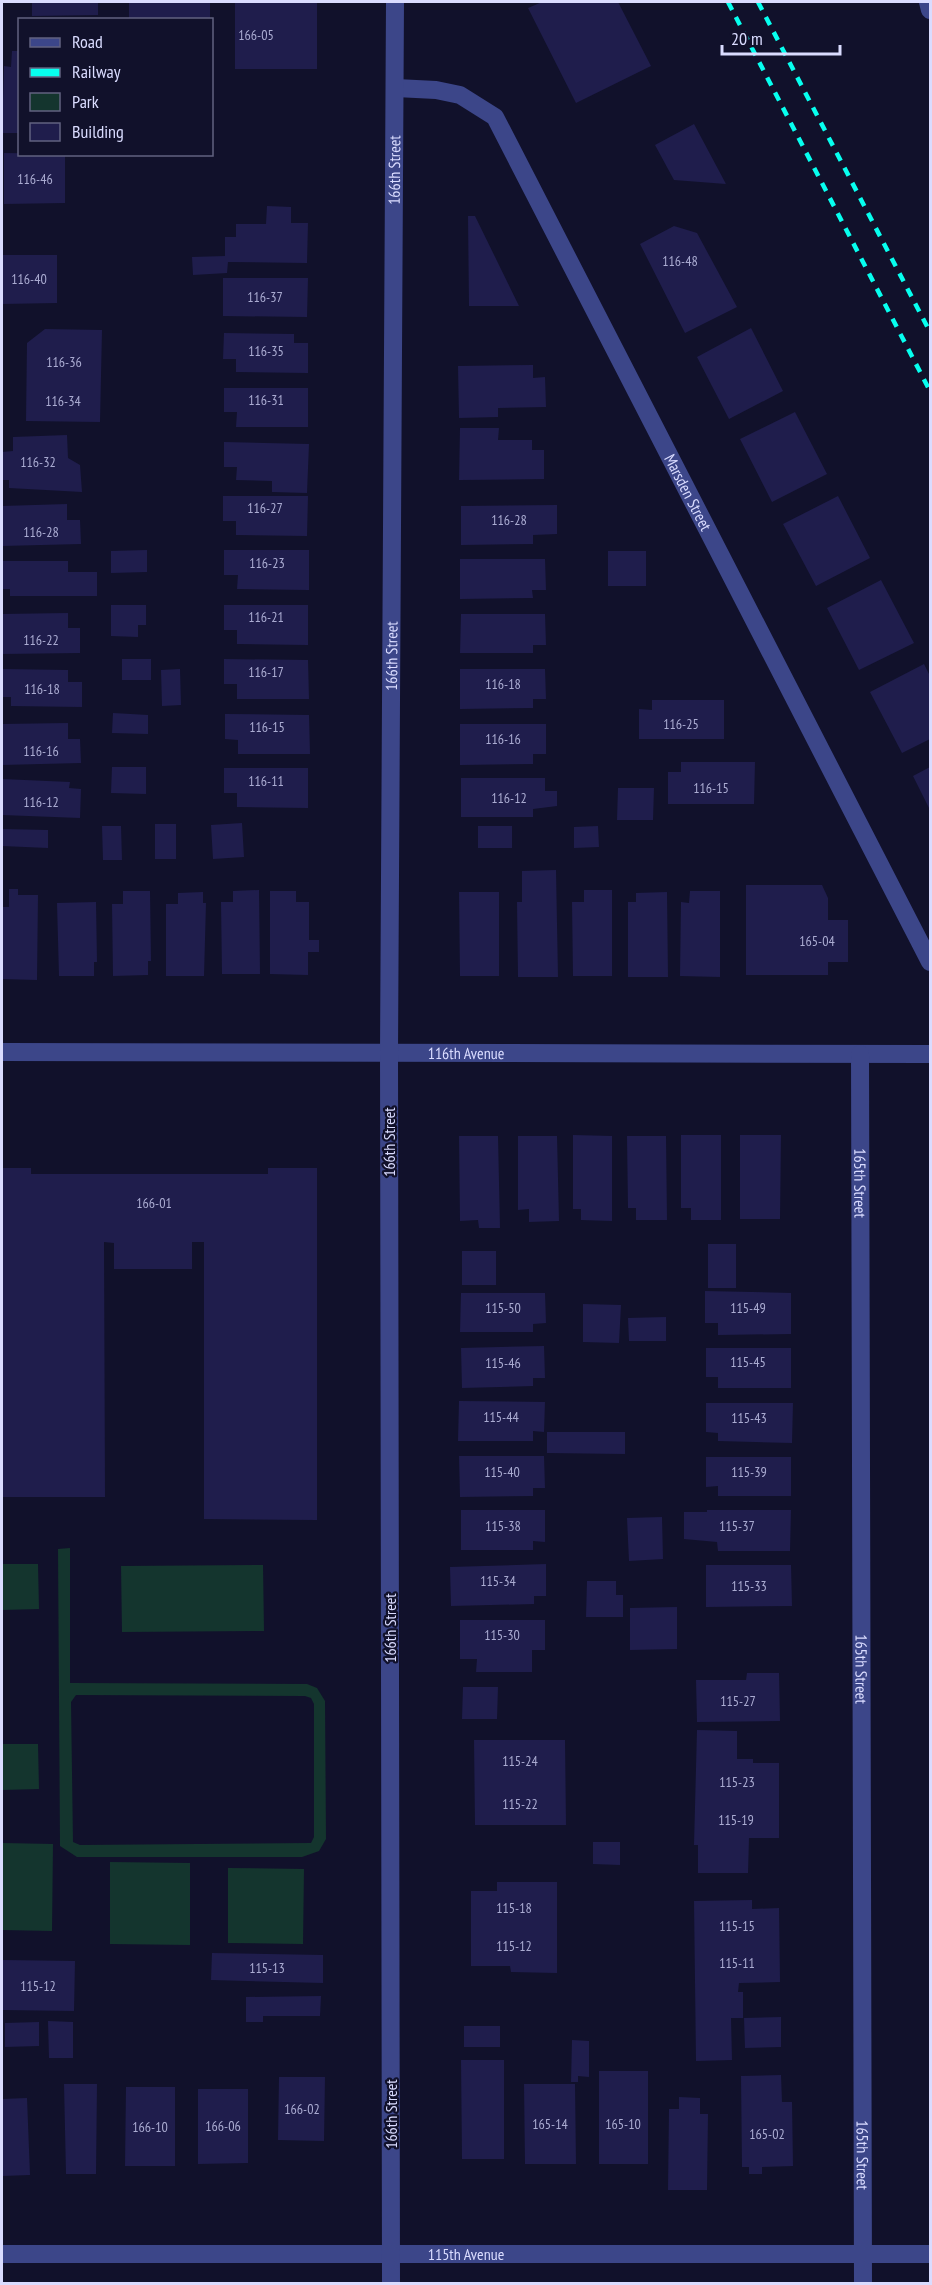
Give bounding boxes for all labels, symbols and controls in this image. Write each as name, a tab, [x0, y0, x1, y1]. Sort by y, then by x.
legend	[18, 18, 213, 156]
scale bar	[722, 18, 840, 56]
house number: 166-05	[238, 26, 274, 44]
text: 20 m	[731, 27, 763, 50]
text: Road	[72, 30, 103, 53]
text: Railway	[72, 60, 121, 83]
text: Park	[72, 90, 99, 113]
text: Building	[72, 120, 124, 143]
street label: 166th Street	[384, 135, 404, 205]
house number: 116-46	[17, 170, 53, 188]
house number: 116-48	[662, 252, 698, 270]
house number: 116-40	[11, 270, 47, 288]
house number: 116-37	[247, 288, 283, 306]
house number: 116-35	[248, 342, 284, 360]
house number: 116-36	[46, 353, 82, 371]
house number: 116-31	[248, 391, 284, 409]
house number: 116-34	[45, 392, 81, 410]
street label: Marsden Street	[660, 451, 716, 535]
house number: 116-32	[20, 453, 56, 471]
house number: 116-27	[247, 499, 283, 517]
house number: 116-28	[491, 511, 527, 529]
house number: 116-28	[23, 523, 59, 541]
house number: 116-23	[249, 554, 285, 572]
house number: 116-21	[248, 608, 284, 626]
street label: 166th Street	[381, 621, 401, 691]
house number: 116-22	[23, 631, 59, 649]
house number: 116-17	[248, 663, 284, 681]
house number: 116-18	[485, 675, 521, 693]
house number: 116-18	[24, 680, 60, 698]
house number: 116-25	[663, 715, 699, 733]
house number: 116-15	[249, 718, 285, 736]
house number: 116-16	[485, 730, 521, 748]
house number: 116-16	[23, 742, 59, 760]
house number: 116-11	[248, 772, 284, 790]
house number: 116-15	[693, 779, 729, 797]
house number: 116-12	[491, 789, 527, 807]
house number: 116-12	[23, 793, 59, 811]
house number: 165-04	[799, 932, 835, 950]
street label: 116th Avenue	[428, 1043, 504, 1063]
street label: 166th Street	[379, 1107, 399, 1177]
street label: 165th Street	[850, 1148, 870, 1218]
house number: 166-01	[136, 1194, 172, 1212]
house number: 115-50	[485, 1299, 521, 1317]
house number: 115-49	[730, 1299, 766, 1317]
house number: 115-45	[730, 1353, 766, 1371]
house number: 115-46	[485, 1354, 521, 1372]
house number: 115-44	[483, 1408, 519, 1426]
house number: 115-43	[731, 1409, 767, 1427]
house number: 115-40	[484, 1463, 520, 1481]
house number: 115-39	[731, 1463, 767, 1481]
house number: 115-38	[485, 1517, 521, 1535]
house number: 115-37	[719, 1517, 755, 1535]
house number: 115-34	[480, 1572, 516, 1590]
house number: 115-33	[731, 1577, 767, 1595]
street label: 166th Street	[380, 1593, 400, 1663]
house number: 115-30	[484, 1626, 520, 1644]
street label: 165th Street	[851, 1634, 872, 1704]
house number: 115-27	[720, 1692, 756, 1710]
house number: 115-24	[502, 1752, 538, 1770]
house number: 115-23	[719, 1773, 755, 1791]
house number: 115-22	[502, 1795, 538, 1813]
house number: 115-19	[718, 1811, 754, 1829]
house number: 115-18	[496, 1899, 532, 1917]
house number: 115-15	[719, 1917, 755, 1935]
house number: 115-12	[496, 1937, 532, 1955]
house number: 115-11	[719, 1954, 755, 1972]
house number: 115-13	[249, 1959, 285, 1977]
house number: 115-12	[20, 1977, 56, 1995]
street label: 166th Street	[381, 2079, 401, 2149]
house number: 166-02	[284, 2100, 320, 2118]
house number: 165-14	[532, 2115, 568, 2133]
house number: 165-10	[605, 2115, 641, 2133]
house number: 166-06	[205, 2117, 241, 2135]
house number: 166-10	[132, 2118, 168, 2136]
street label: 165th Street	[853, 2120, 873, 2190]
house number: 165-02	[749, 2125, 785, 2143]
street label: 115th Avenue	[428, 2244, 504, 2264]

